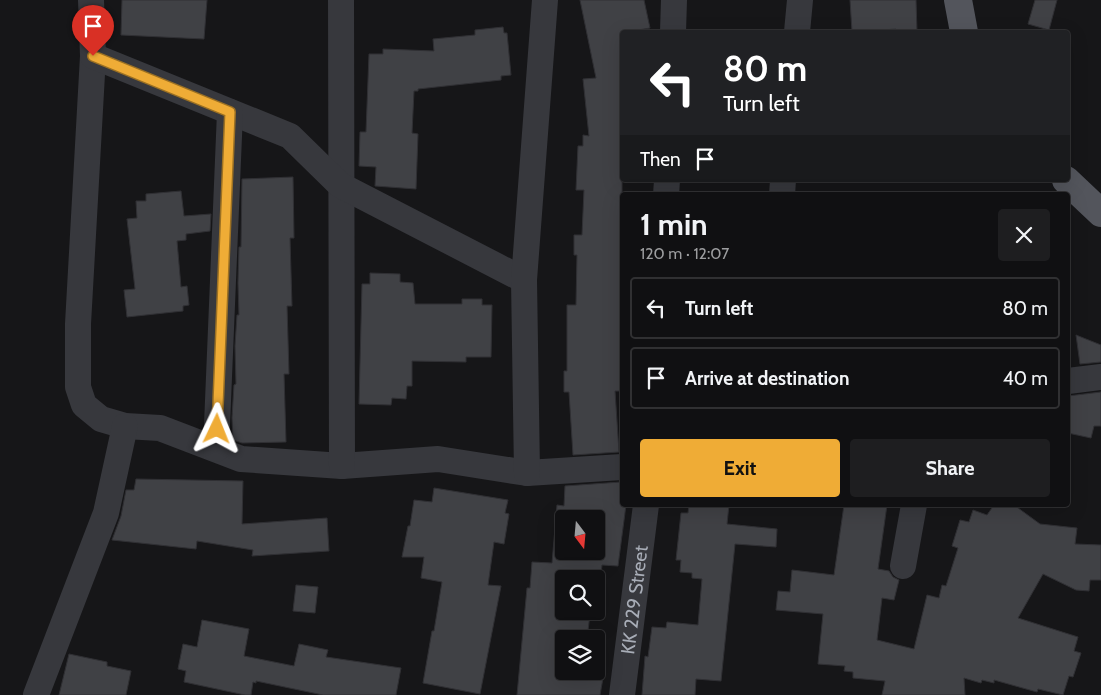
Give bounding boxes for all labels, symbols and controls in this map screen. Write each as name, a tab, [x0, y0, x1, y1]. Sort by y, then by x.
pin	[72, 5, 114, 56]
icon: arrive	[79, 12, 107, 40]
text: 80 m	[723, 47, 807, 90]
icon: left	[640, 50, 705, 115]
text: Turn left	[723, 90, 800, 117]
icon: arrive	[691, 145, 719, 173]
text: Then	[640, 148, 681, 171]
text: 1 min	[640, 206, 708, 243]
button: close	[998, 209, 1050, 261]
text: 120 m · 12:07	[640, 244, 729, 263]
icon: left	[642, 294, 670, 322]
text: Turn left	[685, 297, 753, 320]
text: 80 m	[1002, 297, 1048, 320]
icon: arrive	[642, 364, 670, 392]
text: Arrive at destination	[685, 367, 849, 390]
text: 40 m	[1003, 367, 1048, 390]
position arrow	[190, 402, 242, 454]
button: Exit	[640, 439, 840, 497]
button: Share	[850, 439, 1050, 497]
north arrow	[555, 510, 605, 560]
map controls	[555, 510, 605, 680]
street label: KK 229 Street	[616, 543, 653, 656]
button: search	[555, 570, 605, 620]
button: layers	[555, 630, 605, 680]

